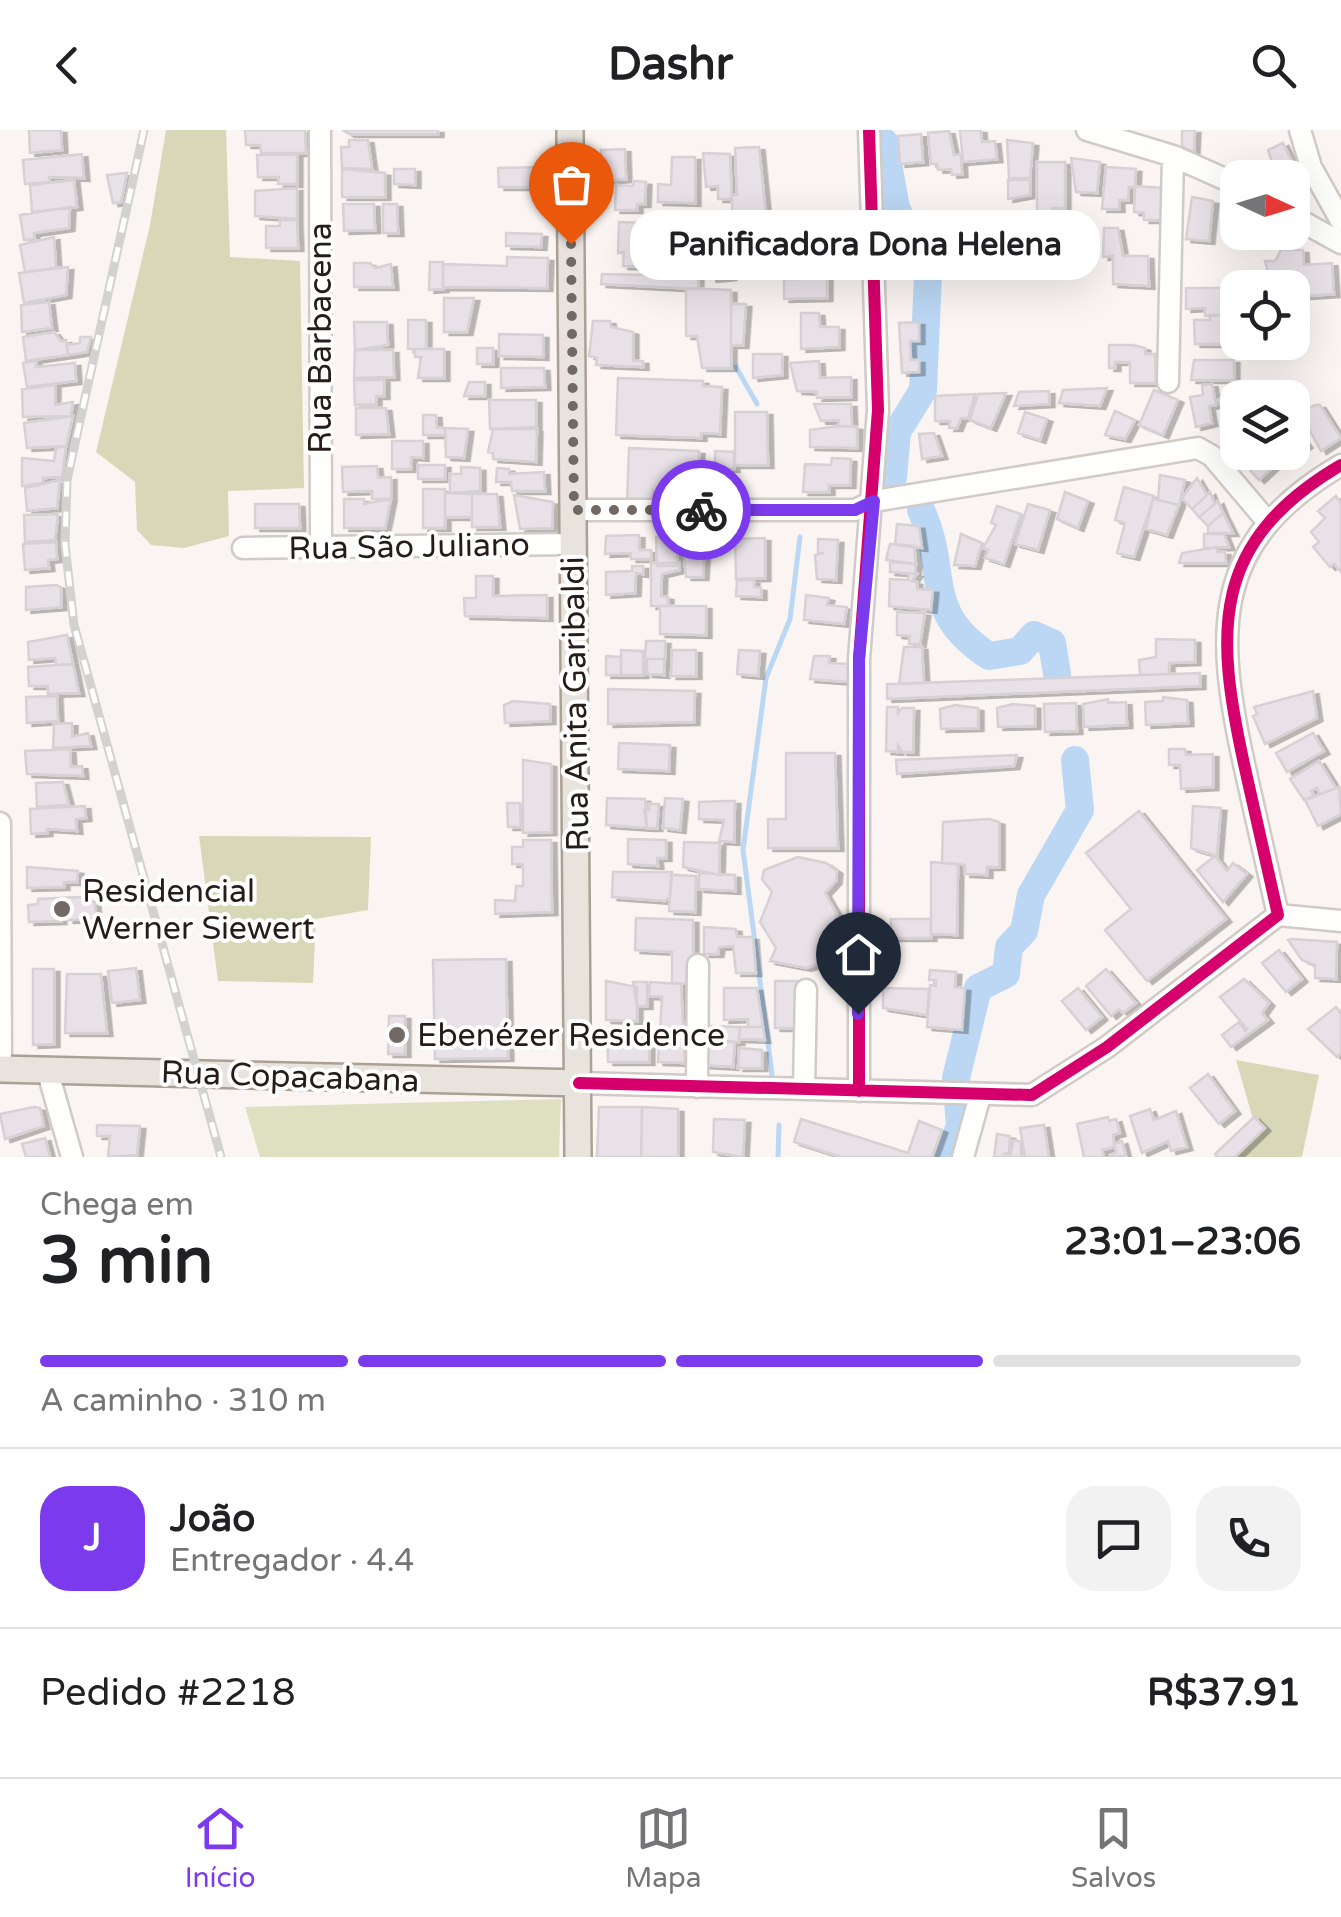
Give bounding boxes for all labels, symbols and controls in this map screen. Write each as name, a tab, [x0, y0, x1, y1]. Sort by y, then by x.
icon: back	[40, 38, 95, 93]
text: Dashr	[608, 38, 733, 92]
icon: search	[1246, 38, 1301, 93]
pin	[529, 142, 614, 245]
icon: bag	[544, 157, 599, 212]
north arrow	[1220, 160, 1310, 250]
map controls	[1220, 160, 1310, 470]
callout: Panificadora Dona Helena	[631, 209, 1101, 279]
street label: Rua Barbacena	[302, 222, 340, 454]
text: Panificadora Dona Helena	[668, 226, 1062, 264]
button: locate	[1220, 270, 1310, 360]
button: layers	[1220, 380, 1310, 470]
courier	[651, 460, 751, 560]
icon: bike	[674, 483, 729, 538]
street label: Rua São Juliano	[288, 526, 530, 568]
street label: Rua Anita Garibaldi	[554, 556, 598, 852]
place label: Residencial Werner Siewert	[82, 873, 315, 948]
marker: Residencial Werner Siewert	[51, 898, 73, 920]
pin	[816, 912, 901, 1015]
icon: home	[831, 927, 886, 982]
place label: Ebenézer Residence	[417, 1017, 725, 1055]
marker: Ebenézer Residence	[386, 1024, 408, 1046]
street label: Rua Copacabana	[160, 1053, 420, 1101]
text: Chega em	[40, 1186, 194, 1224]
text: 23:01–23:06	[1064, 1219, 1301, 1265]
text: 3 min	[40, 1222, 213, 1301]
text: A caminho · 310 m	[40, 1382, 326, 1420]
button: chat	[1066, 1486, 1171, 1591]
button: phone	[1196, 1486, 1301, 1591]
text: João	[170, 1496, 255, 1542]
text: J	[84, 1515, 101, 1561]
text: Entregador · 4.4	[170, 1542, 414, 1580]
text: Pedido #2218	[40, 1670, 296, 1716]
text: R$37.91	[1147, 1670, 1301, 1716]
tab: Início	[185, 1801, 256, 1895]
tab: Mapa	[625, 1801, 701, 1895]
tab: Salvos	[1071, 1801, 1156, 1895]

